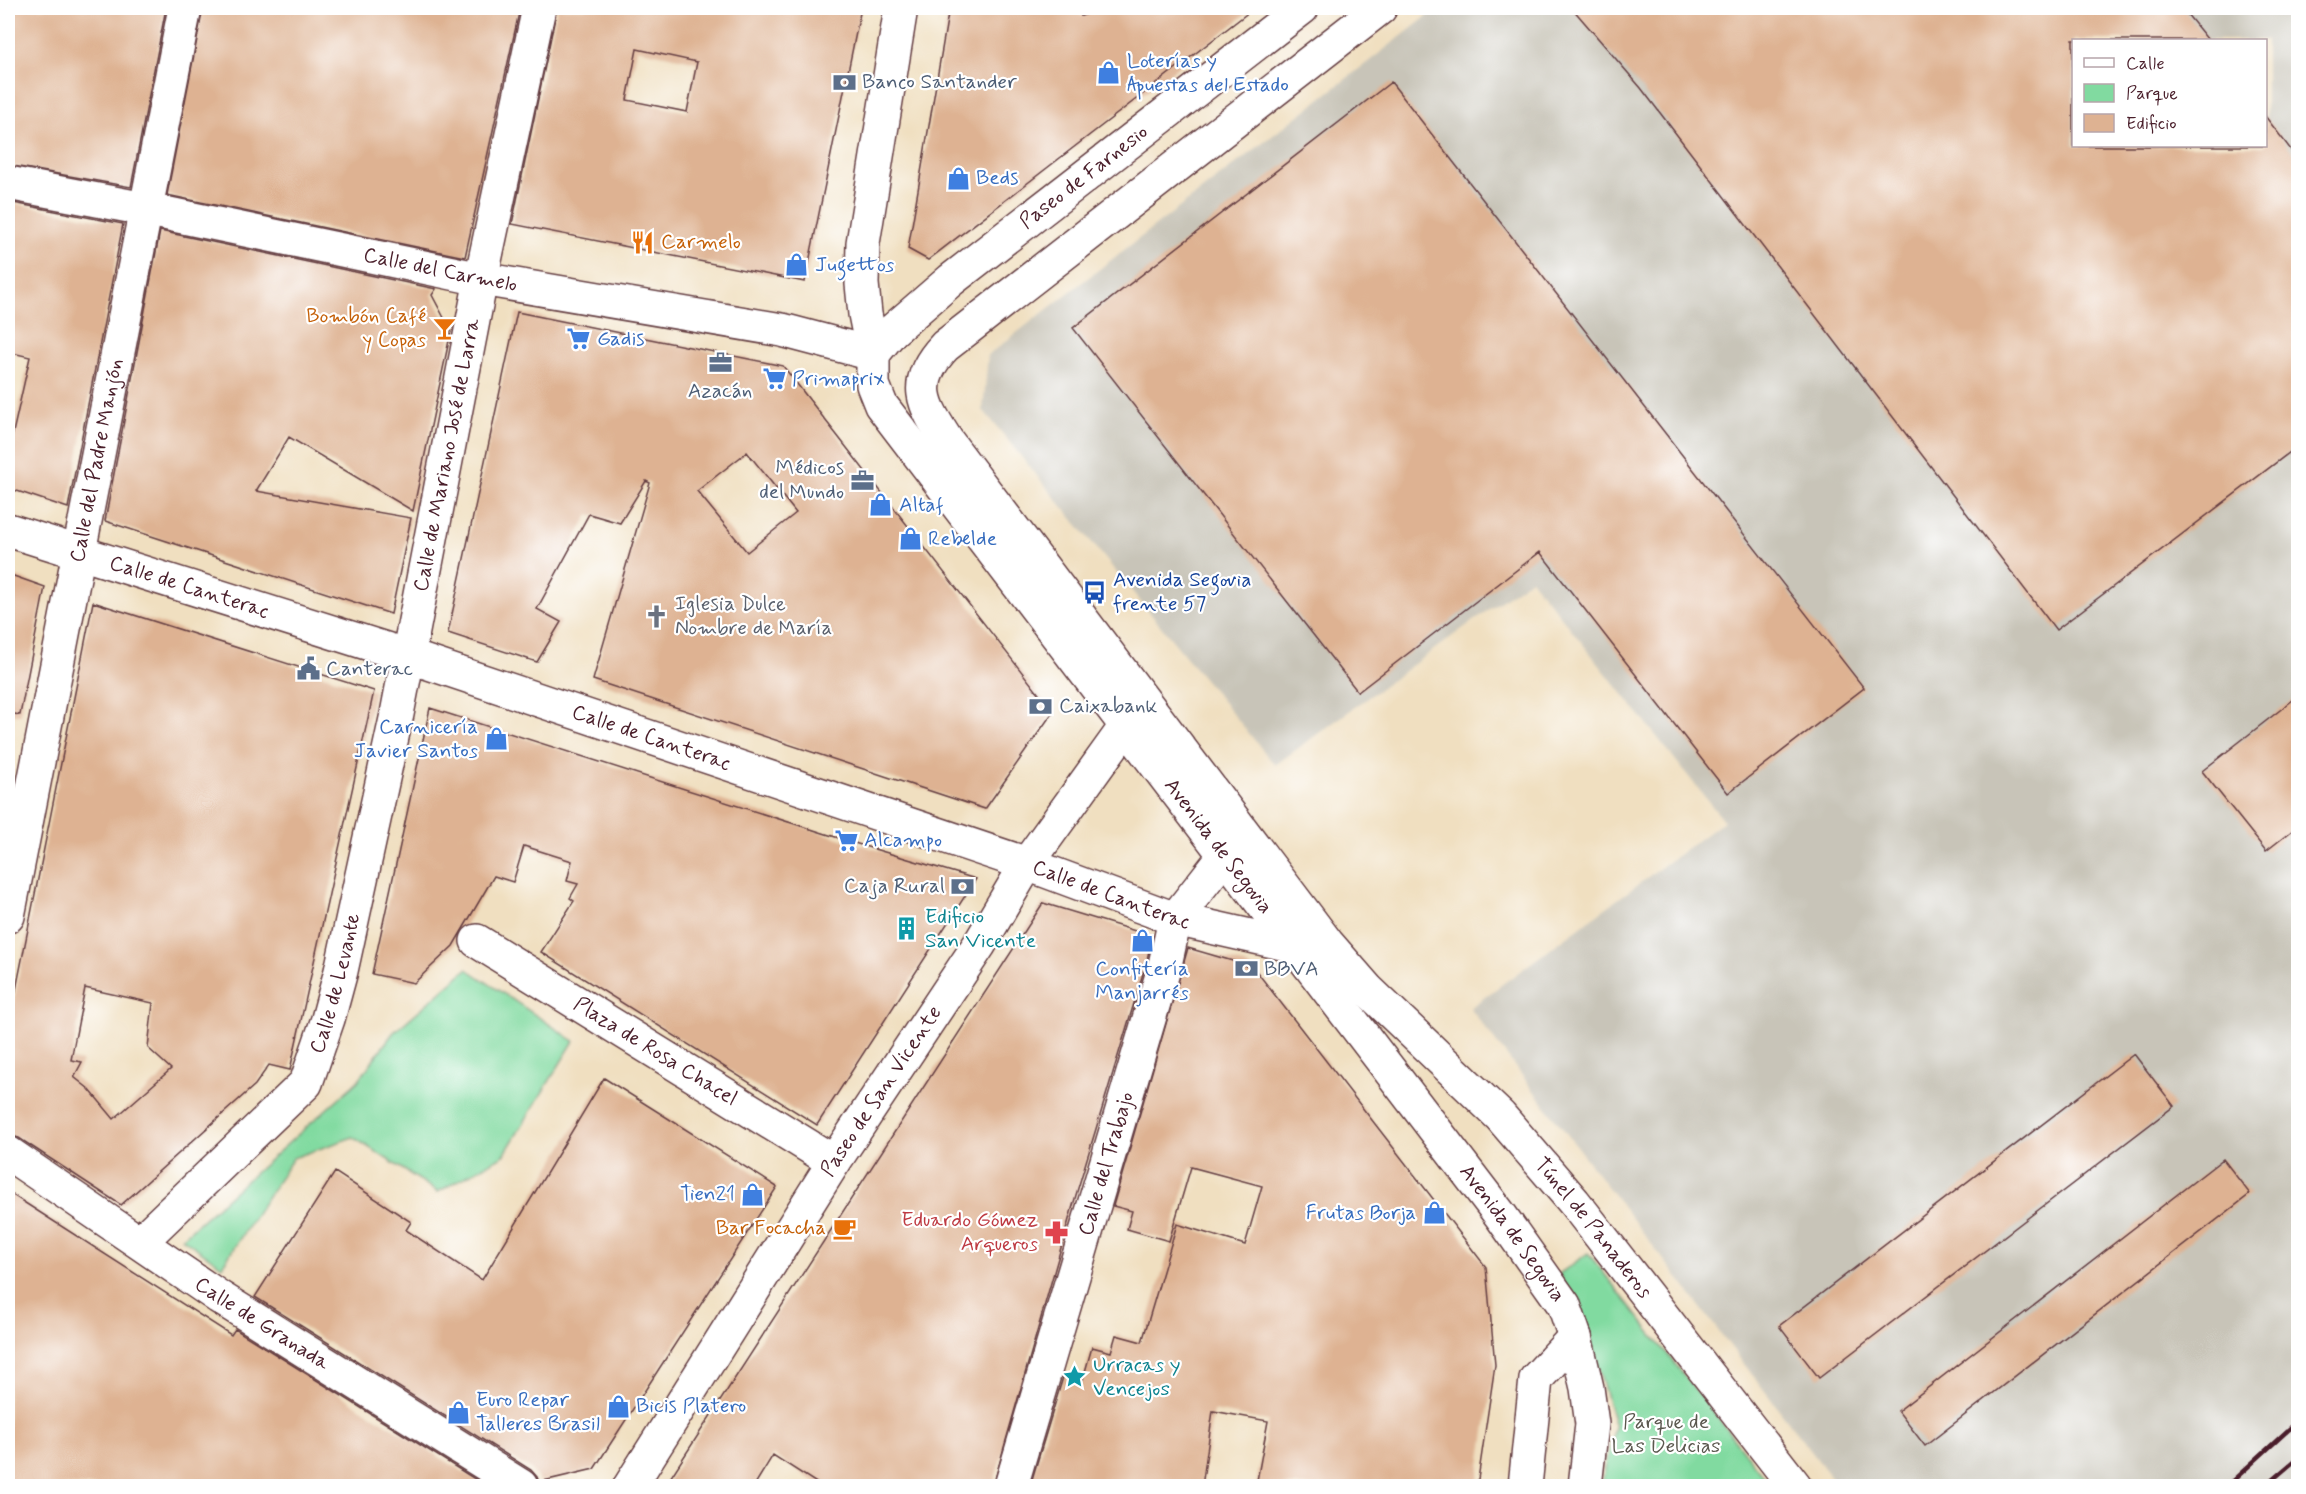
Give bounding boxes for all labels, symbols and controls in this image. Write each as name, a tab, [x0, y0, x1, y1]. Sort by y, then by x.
legend	[2072, 39, 2267, 147]
place label: Loterías y Apuestas del Estado	[1127, 47, 1289, 100]
text: Calle	[2126, 52, 2165, 76]
shop icon: Loterías y Apuestas del Estado	[1096, 60, 1122, 86]
place label: Banco Santander	[862, 68, 1017, 96]
bank icon: Banco Santander	[831, 69, 857, 95]
text: Parque	[2126, 82, 2178, 106]
text: Edificio	[2126, 112, 2177, 136]
street label: Paseo de Farnesio	[1014, 118, 1154, 236]
place label: Beds	[976, 164, 1018, 192]
shop icon: Beds	[945, 165, 971, 191]
place label: Carmelo	[661, 228, 741, 256]
restaurant icon: Carmelo	[630, 229, 656, 255]
street label: Calle del Carmelo	[361, 241, 519, 299]
place label: Jugettos	[815, 251, 894, 281]
shop icon: Jugettos	[784, 252, 810, 278]
place label: Bombón Café y Copas	[306, 302, 426, 354]
bar icon: Bombón Café y Copas	[431, 315, 457, 341]
street label: Calle de Mariano José de Larra	[407, 316, 487, 594]
place label: Gadis	[597, 325, 645, 353]
supermarket icon: Gadis	[566, 326, 592, 352]
office icon: Azacán	[707, 350, 733, 376]
street label: Calle del Padre Manjón	[63, 356, 130, 565]
place label: Primaprix	[792, 365, 885, 393]
supermarket icon: Primaprix	[761, 366, 787, 392]
place label: Azacán	[688, 377, 752, 405]
place label: Médicos del Mundo	[759, 454, 844, 506]
office icon: Médicos del Mundo	[849, 467, 875, 493]
place label: Altaf	[899, 491, 944, 519]
shop icon: Altaf	[868, 492, 894, 518]
place label: Rebelde	[928, 525, 997, 553]
shop icon: Rebelde	[897, 526, 923, 552]
street label: Calle de Canterac	[106, 549, 272, 625]
place label: Avenida Segovia frente 57	[1113, 566, 1252, 618]
bus stop icon: Avenida Segovia frente 57	[1082, 579, 1108, 605]
place label: Iglesia Dulce Nombre de María	[675, 590, 832, 642]
church icon: Iglesia Dulce Nombre de María	[644, 603, 670, 629]
place label: Canterac	[326, 655, 414, 683]
public building icon: Canterac	[295, 656, 321, 682]
place label: Caixabank	[1059, 692, 1158, 720]
bank icon: Caixabank	[1028, 693, 1054, 719]
street label: Calle de Canterac	[568, 698, 734, 777]
place label: Carnicería Javier Santos	[354, 713, 478, 765]
shop icon: Carnicería Javier Santos	[483, 726, 509, 752]
street label: Avenida de Segovia	[1157, 773, 1279, 920]
place label: Alcampo	[864, 826, 942, 854]
supermarket icon: Alcampo	[833, 827, 859, 853]
street label: Calle de Canterac	[1028, 853, 1192, 936]
place label: Caja Rural	[844, 872, 945, 900]
bank icon: Caja Rural	[950, 873, 976, 899]
place label: Edificio San Vicente	[925, 903, 1036, 955]
street label: Calle de Levante	[303, 910, 367, 1057]
building icon: Edificio San Vicente	[894, 916, 920, 942]
shop icon: Confitería Manjarrés	[1129, 928, 1155, 954]
place label: Confitería Manjarrés	[1095, 955, 1189, 1007]
place label: BBVA	[1264, 955, 1319, 983]
bank icon: BBVA	[1233, 956, 1259, 982]
street label: Plaza de Rosa Chacel	[568, 990, 743, 1113]
street label: Paseo de San Vicente	[814, 1000, 949, 1182]
street label: Calle del Trabajo	[1072, 1089, 1141, 1239]
street label: Túnel de Panaderos	[1528, 1151, 1658, 1305]
street label: Avenida de Segovia	[1453, 1159, 1572, 1308]
place label: Tien21	[680, 1180, 735, 1208]
shop icon: Tien21	[740, 1181, 766, 1207]
place label: Frutas Borja	[1306, 1199, 1416, 1227]
shop icon: Frutas Borja	[1421, 1200, 1447, 1226]
place label: Eduardo Gómez Arqueros	[901, 1206, 1038, 1258]
place label: Bar Focacha	[716, 1214, 826, 1242]
cafe icon: Bar Focacha	[831, 1215, 857, 1241]
pharmacy icon: Eduardo Gómez Arqueros	[1043, 1219, 1069, 1245]
street label: Calle de Granada	[189, 1270, 335, 1377]
place label: Urracas y Vencejos	[1093, 1351, 1180, 1403]
place icon: Urracas y Vencejos	[1062, 1364, 1088, 1390]
place label: Euro Repar Talleres Brasil	[476, 1386, 600, 1438]
place label: Bicis Platero	[636, 1392, 746, 1420]
shop icon: Bicis Platero	[605, 1393, 631, 1419]
shop icon: Euro Repar Talleres Brasil	[445, 1399, 471, 1425]
park label: Parque de Las Delicias	[1612, 1408, 1720, 1460]

